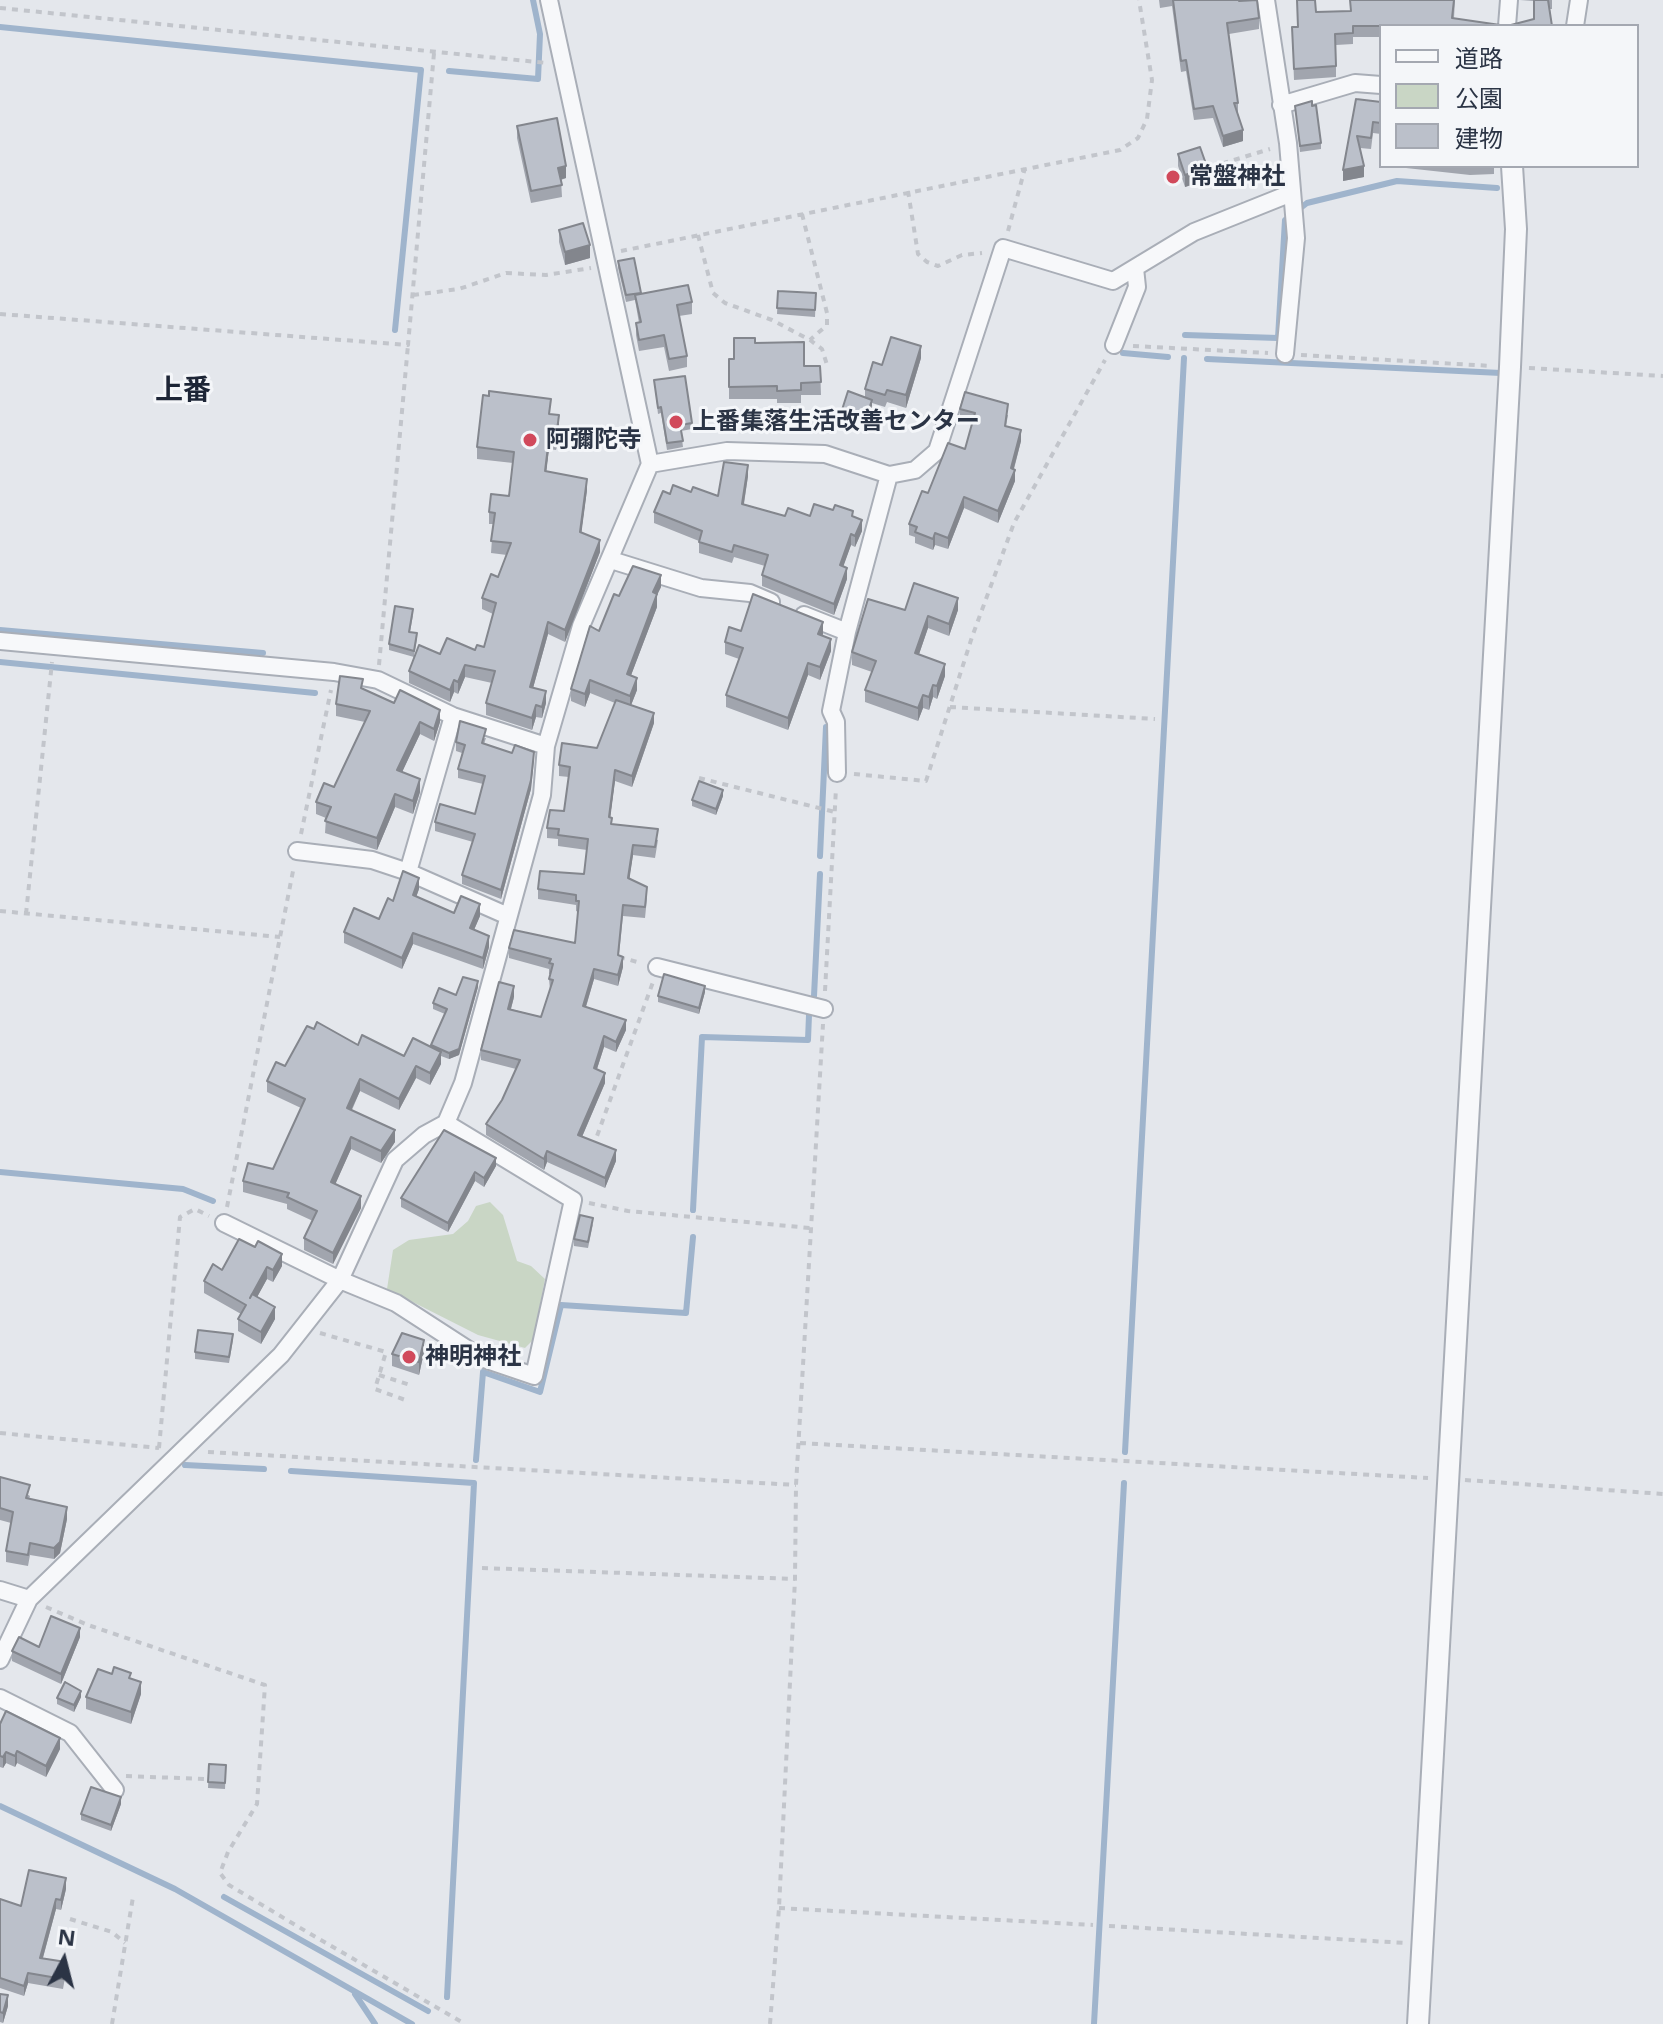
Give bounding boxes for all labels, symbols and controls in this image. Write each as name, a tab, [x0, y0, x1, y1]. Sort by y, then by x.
legend	[1379, 24, 1639, 168]
text: 道路	[1455, 41, 1503, 74]
text: 公園	[1455, 81, 1503, 114]
text: 建物	[1455, 121, 1503, 154]
place label: 常盤神社	[1189, 163, 1285, 191]
marker: 常盤神社	[1164, 168, 1182, 186]
district label: 上番	[155, 374, 211, 408]
place label: 上番集落生活改善センター	[692, 408, 980, 436]
marker: 上番集落生活改善センター	[667, 413, 685, 431]
place label: 阿彌陀寺	[546, 426, 642, 454]
marker: 阿彌陀寺	[521, 431, 539, 449]
place label: 神明神社	[425, 1343, 521, 1371]
marker: 神明神社	[400, 1348, 418, 1366]
north arrow	[24, 1920, 104, 2000]
text: N	[56, 1920, 78, 1952]

